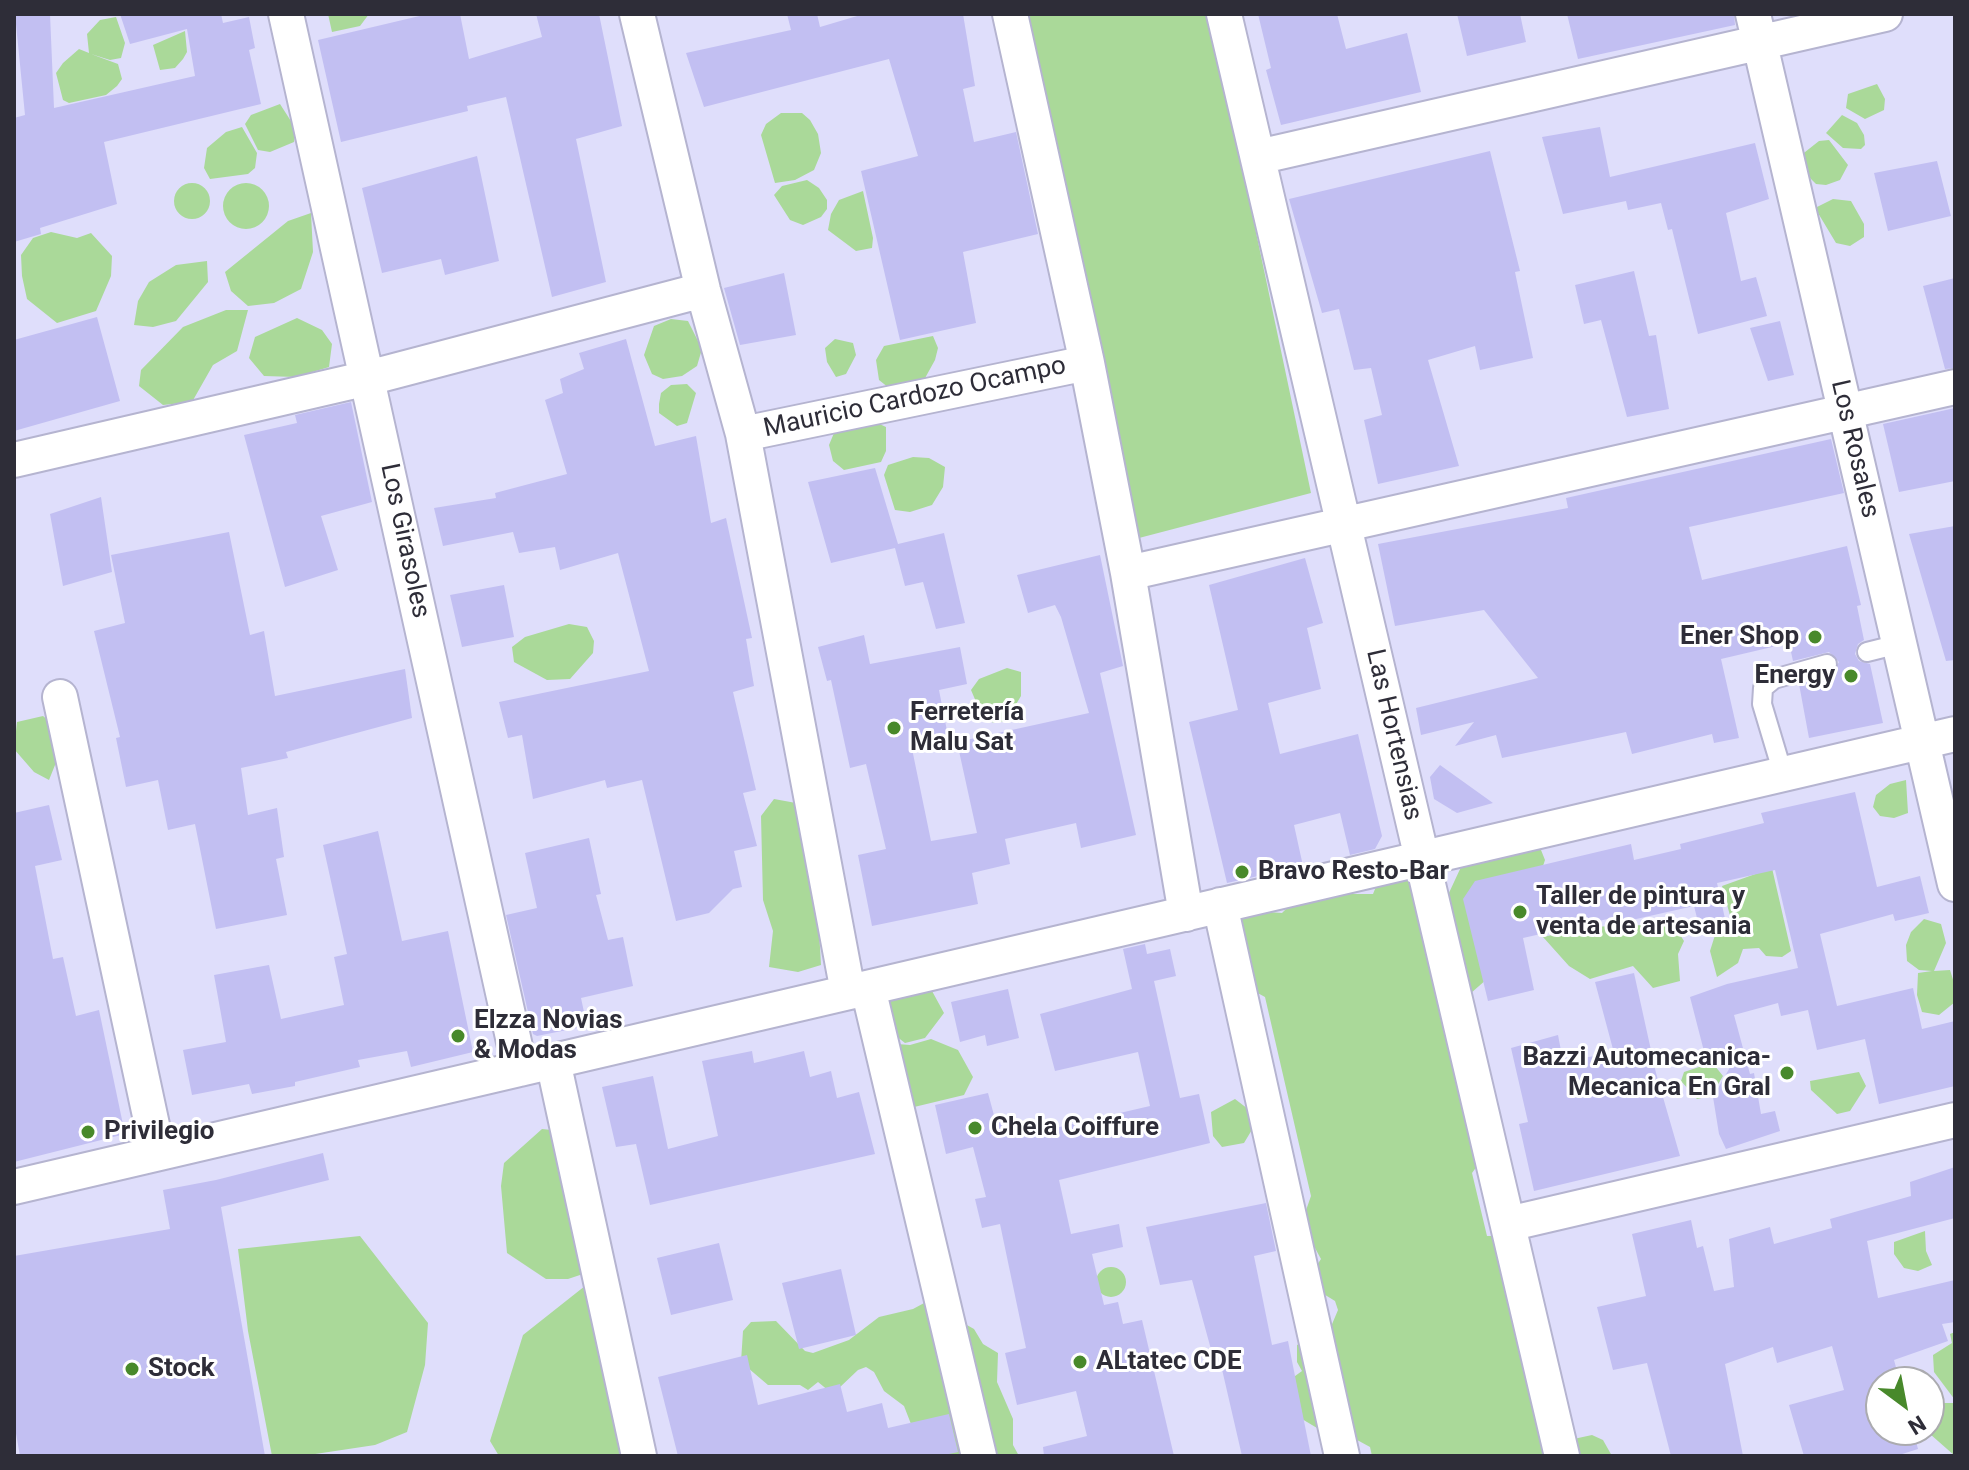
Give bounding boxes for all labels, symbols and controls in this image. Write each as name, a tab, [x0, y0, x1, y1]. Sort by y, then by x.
street label: Mauricio Cardozo Ocampo	[761, 351, 1069, 445]
street label: Los Rosales	[1823, 377, 1885, 521]
street label: Los Girasoles	[372, 461, 436, 621]
place label: Ener Shop	[1680, 621, 1799, 653]
marker: Ener Shop	[1806, 628, 1824, 646]
street label: Las Hortensias	[1358, 646, 1428, 824]
place label: Energy	[1755, 660, 1835, 692]
marker: Energy	[1842, 667, 1860, 685]
place label: Ferretería Malu Sat	[910, 697, 1024, 758]
marker: Ferretería Malu Sat	[885, 719, 903, 737]
place label: Bravo Resto-Bar	[1258, 856, 1449, 888]
marker: Bravo Resto-Bar	[1233, 863, 1251, 881]
place label: Taller de pintura y venta de artesania	[1536, 881, 1751, 942]
marker: Taller de pintura y venta de artesania	[1511, 903, 1529, 921]
place label: Elzza Novias & Modas	[474, 1005, 622, 1066]
marker: Elzza Novias & Modas	[449, 1027, 467, 1045]
place label: Bazzi Automecanica- Mecanica En Gral	[1522, 1042, 1771, 1104]
marker: Bazzi Automecanica- Mecanica En Gral	[1778, 1064, 1796, 1082]
place label: Chela Coiffure	[991, 1112, 1159, 1144]
place label: Privilegio	[104, 1116, 215, 1148]
marker: Chela Coiffure	[966, 1119, 984, 1137]
marker: Privilegio	[79, 1123, 97, 1141]
place label: ALtatec CDE	[1096, 1346, 1242, 1378]
place label: Stock	[148, 1353, 215, 1385]
marker: ALtatec CDE	[1071, 1353, 1089, 1371]
marker: Stock	[123, 1360, 141, 1378]
north arrow	[1865, 1366, 1945, 1446]
text: N	[1904, 1410, 1930, 1440]

